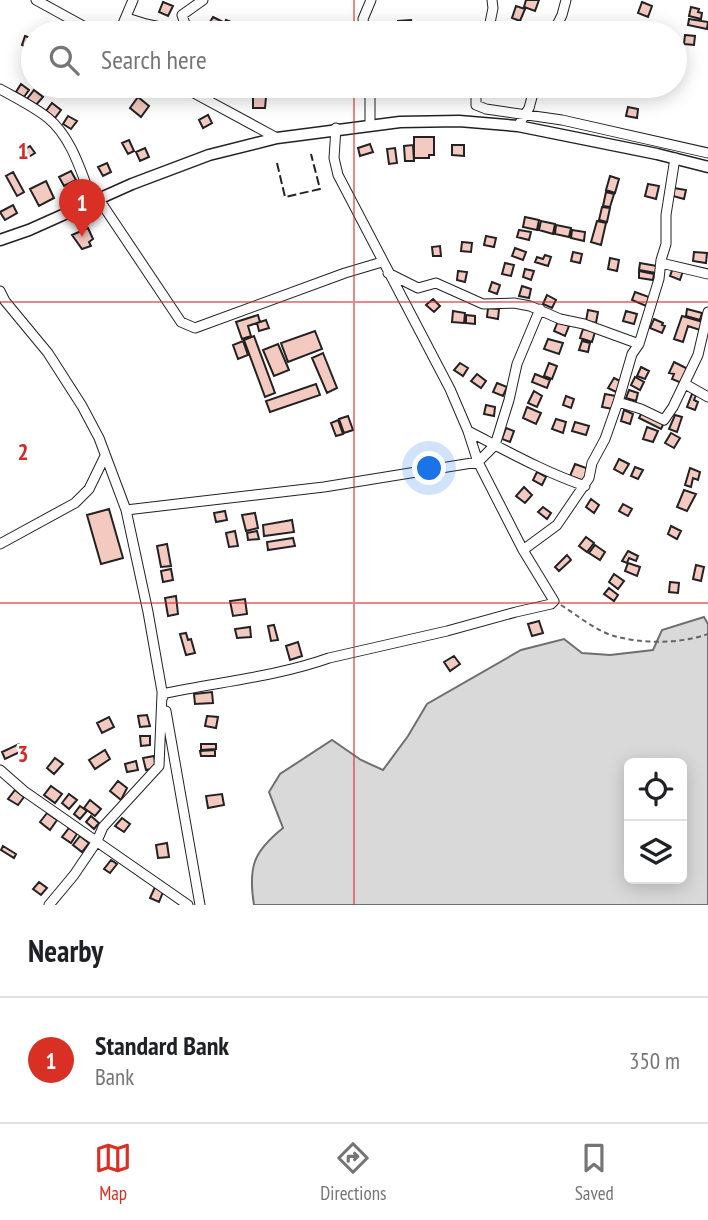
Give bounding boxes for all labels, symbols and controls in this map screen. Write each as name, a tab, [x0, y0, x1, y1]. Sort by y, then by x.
search box	[21, 21, 687, 98]
icon: search	[45, 41, 83, 79]
text: Search here	[101, 43, 207, 76]
text: 1	[18, 136, 29, 165]
pin: 1	[59, 179, 105, 237]
text: 2	[18, 437, 29, 466]
your location	[412, 451, 446, 485]
text: 3	[18, 739, 29, 768]
map controls	[624, 758, 687, 884]
button: locate	[624, 758, 687, 821]
button: layers	[624, 821, 687, 884]
text: Nearby	[28, 931, 103, 970]
text: Standard Bank	[95, 1029, 229, 1062]
text: 1	[46, 1046, 57, 1075]
text: 350 m	[629, 1046, 680, 1075]
text: Bank	[95, 1062, 134, 1091]
tab: Map	[94, 1139, 132, 1205]
tab: Directions	[320, 1139, 386, 1205]
tab: Saved	[575, 1139, 614, 1205]

